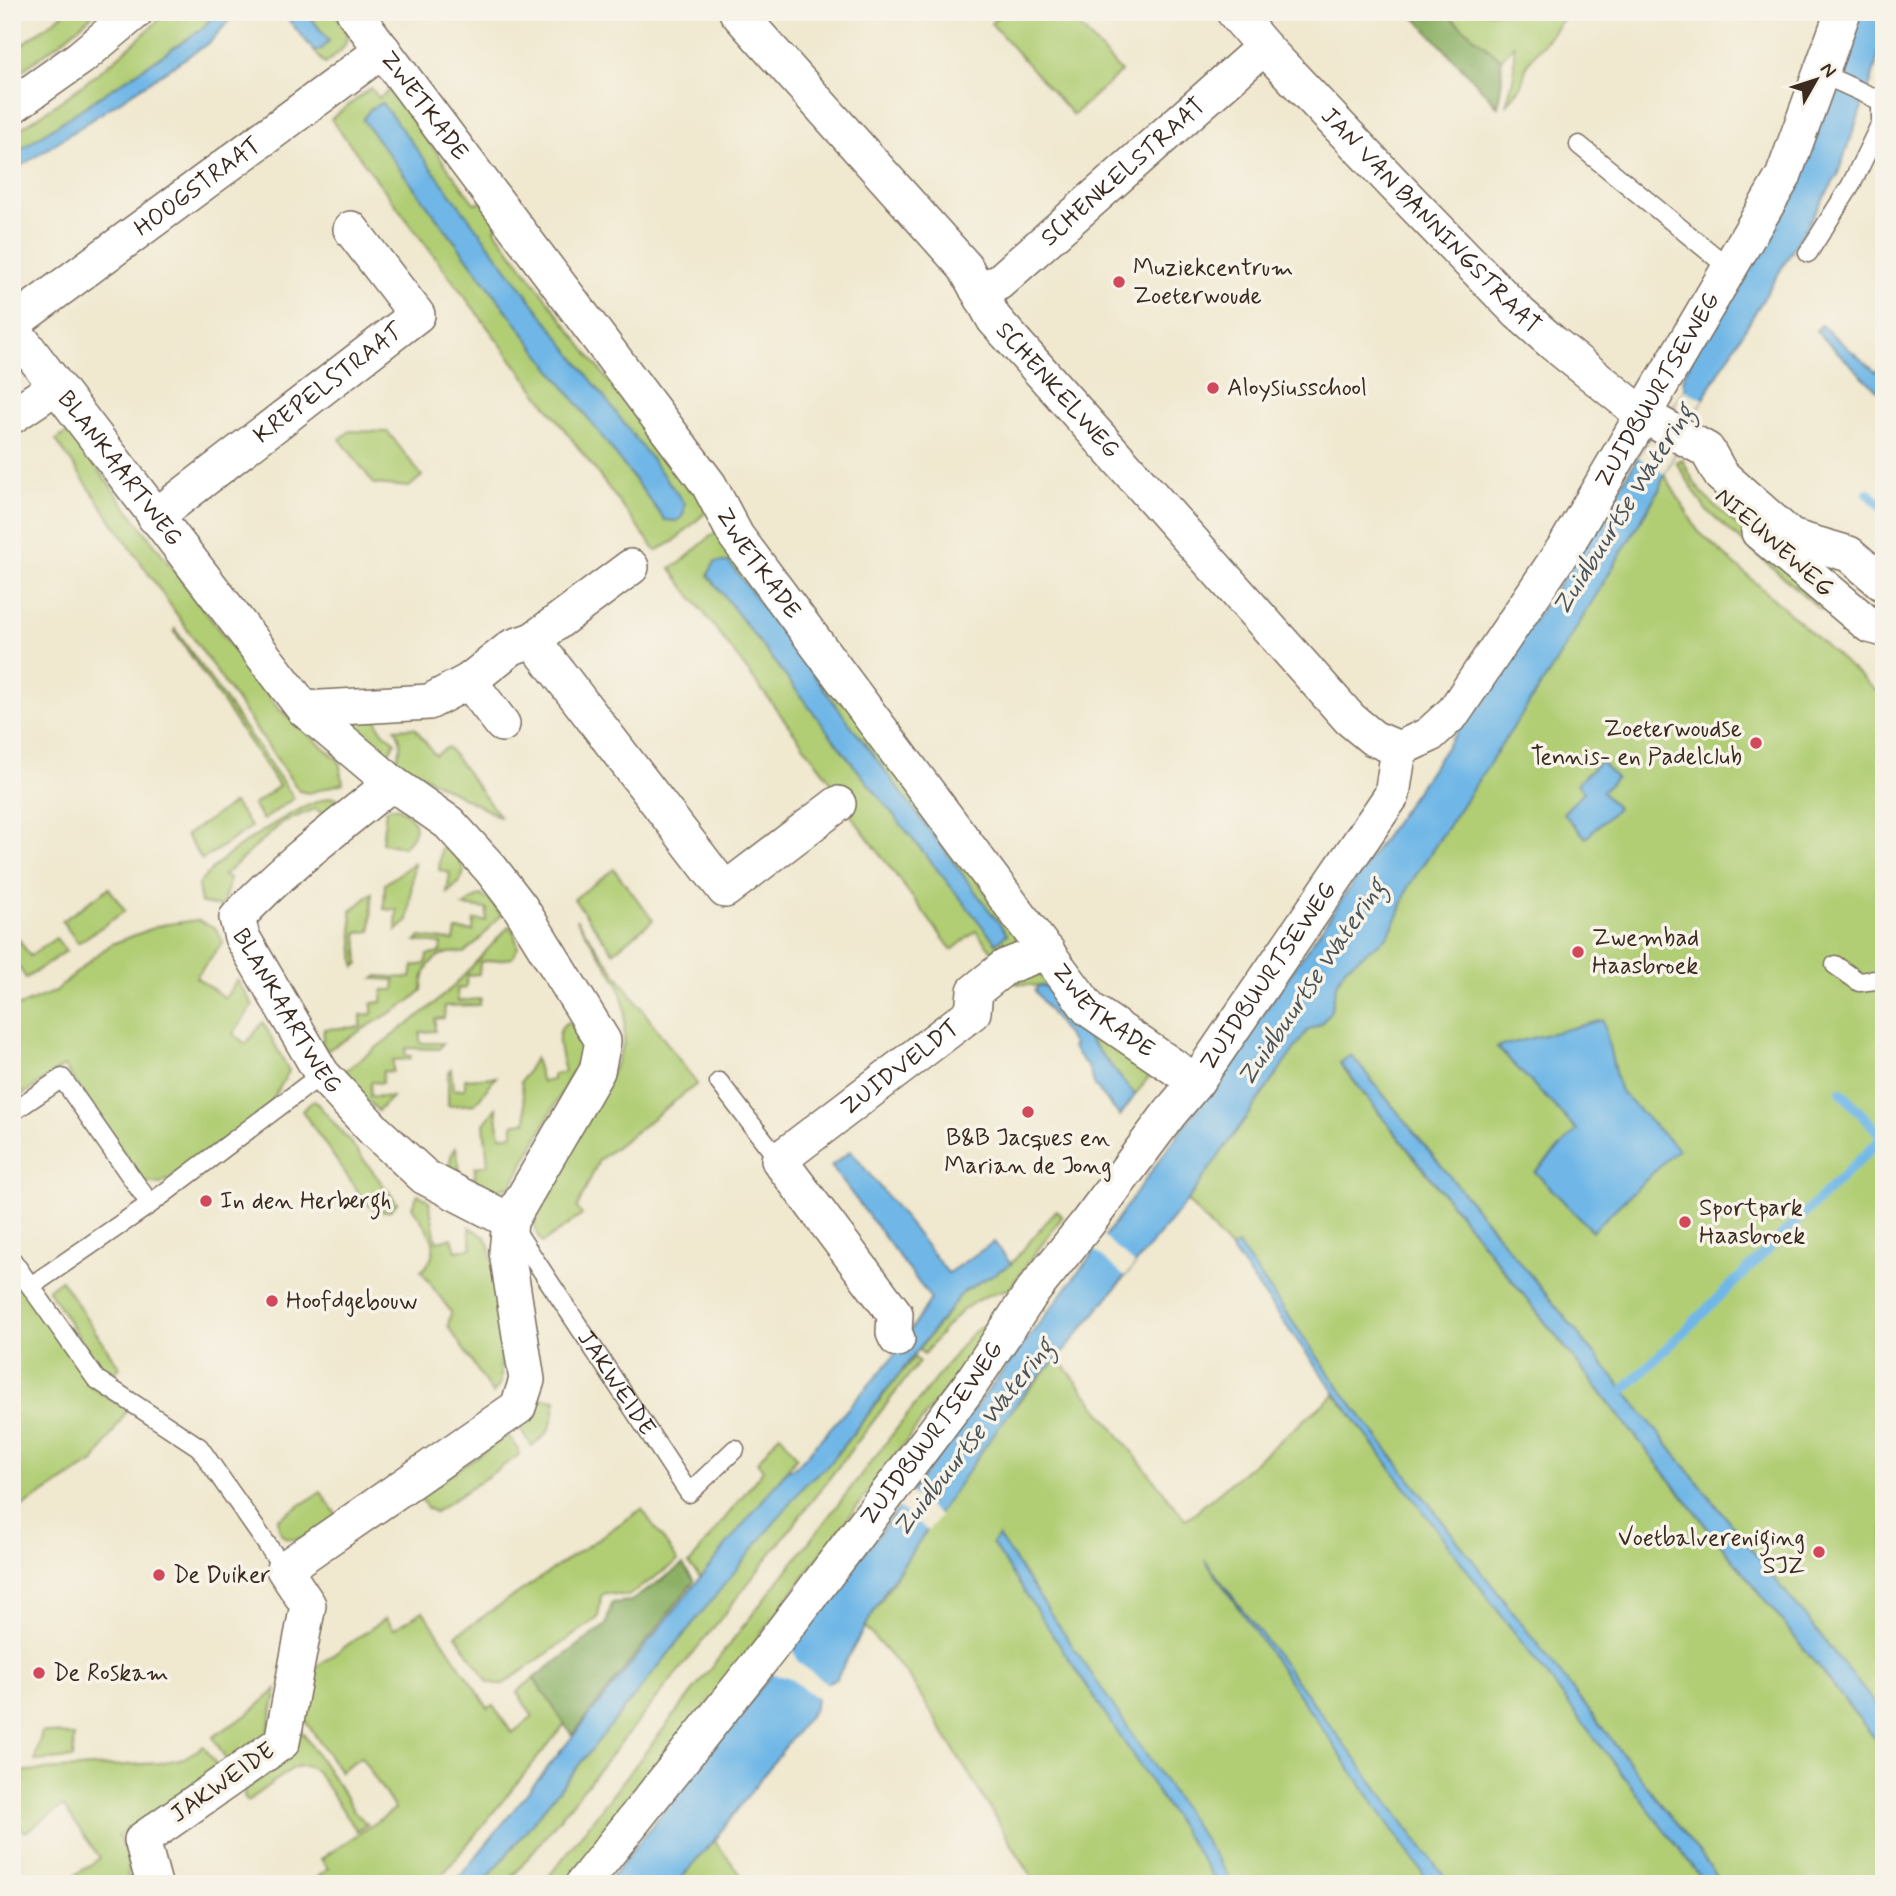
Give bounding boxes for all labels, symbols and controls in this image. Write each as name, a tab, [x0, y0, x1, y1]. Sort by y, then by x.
street label: ZWETKADE	[373, 44, 476, 167]
north arrow	[1780, 46, 1850, 116]
text: N	[1814, 57, 1842, 83]
street label: SCHENKELSTRAAT	[1034, 91, 1212, 253]
street label: JAN VAN BANNINGSTRAAT	[1314, 101, 1548, 341]
street label: HOOGSTRAAT	[128, 130, 267, 244]
place label: Muziekcentrum Zoeterwoude	[1133, 253, 1293, 312]
marker: Muziekcentrum Zoeterwoude	[1111, 274, 1127, 290]
street label: ZUIDBUURTSEWEG	[1588, 287, 1727, 494]
street label: KREPELSTRAAT	[248, 316, 410, 451]
street label: SCHENKELWEG	[989, 316, 1126, 465]
place label: Aloysiusschool	[1227, 373, 1367, 404]
marker: Aloysiusschool	[1205, 380, 1221, 396]
street label: BLANKAARTWEG	[50, 384, 189, 553]
water label: Zuidbuurtse Watering	[1545, 396, 1707, 624]
street label: NIEUWEWEG	[1708, 481, 1840, 605]
street label: ZWETKADE	[708, 502, 808, 625]
place label: Zoeterwoudse Tennis- en Padelclub	[1531, 714, 1742, 773]
marker: Zoeterwoudse Tennis- en Padelclub	[1748, 735, 1764, 751]
water label: Zuidbuurtse Watering	[1230, 870, 1398, 1095]
street label: ZUIDBUURTSEWEG	[1193, 876, 1344, 1077]
street label: BLANKAARTWEG	[225, 923, 348, 1101]
place label: Zwembad Haasbroek	[1592, 923, 1699, 982]
marker: Zwembad Haasbroek	[1570, 944, 1586, 960]
street label: ZWETKADE	[1045, 957, 1161, 1065]
street label: ZUIDVELDT	[835, 1012, 966, 1123]
marker: B&B Jacques en Marian de Jong	[1020, 1104, 1036, 1120]
place label: B&B Jacques en Marian de Jong	[944, 1123, 1112, 1182]
place label: In den Herbergh	[220, 1186, 392, 1220]
marker: In den Herbergh	[198, 1193, 214, 1209]
place label: Sportpark Haasbroek	[1699, 1193, 1805, 1252]
marker: Sportpark Haasbroek	[1677, 1214, 1693, 1230]
place label: Hoofdgebouw	[286, 1286, 418, 1317]
marker: Hoofdgebouw	[264, 1293, 280, 1309]
street label: JAKWEIDE	[570, 1324, 662, 1442]
water label: Zuidbuurtse Watering	[886, 1330, 1066, 1546]
street label: ZUIDBUURTSEWEG	[853, 1335, 1010, 1532]
place label: Voetbalvereniging SJZ	[1618, 1523, 1805, 1582]
marker: Voetbalvereniging SJZ	[1811, 1544, 1827, 1560]
place label: De Duiker	[173, 1560, 271, 1591]
marker: De Duiker	[151, 1567, 167, 1583]
place label: De Roskam	[53, 1658, 169, 1689]
marker: De Roskam	[31, 1665, 47, 1681]
street label: JAKWEIDE	[165, 1736, 281, 1830]

